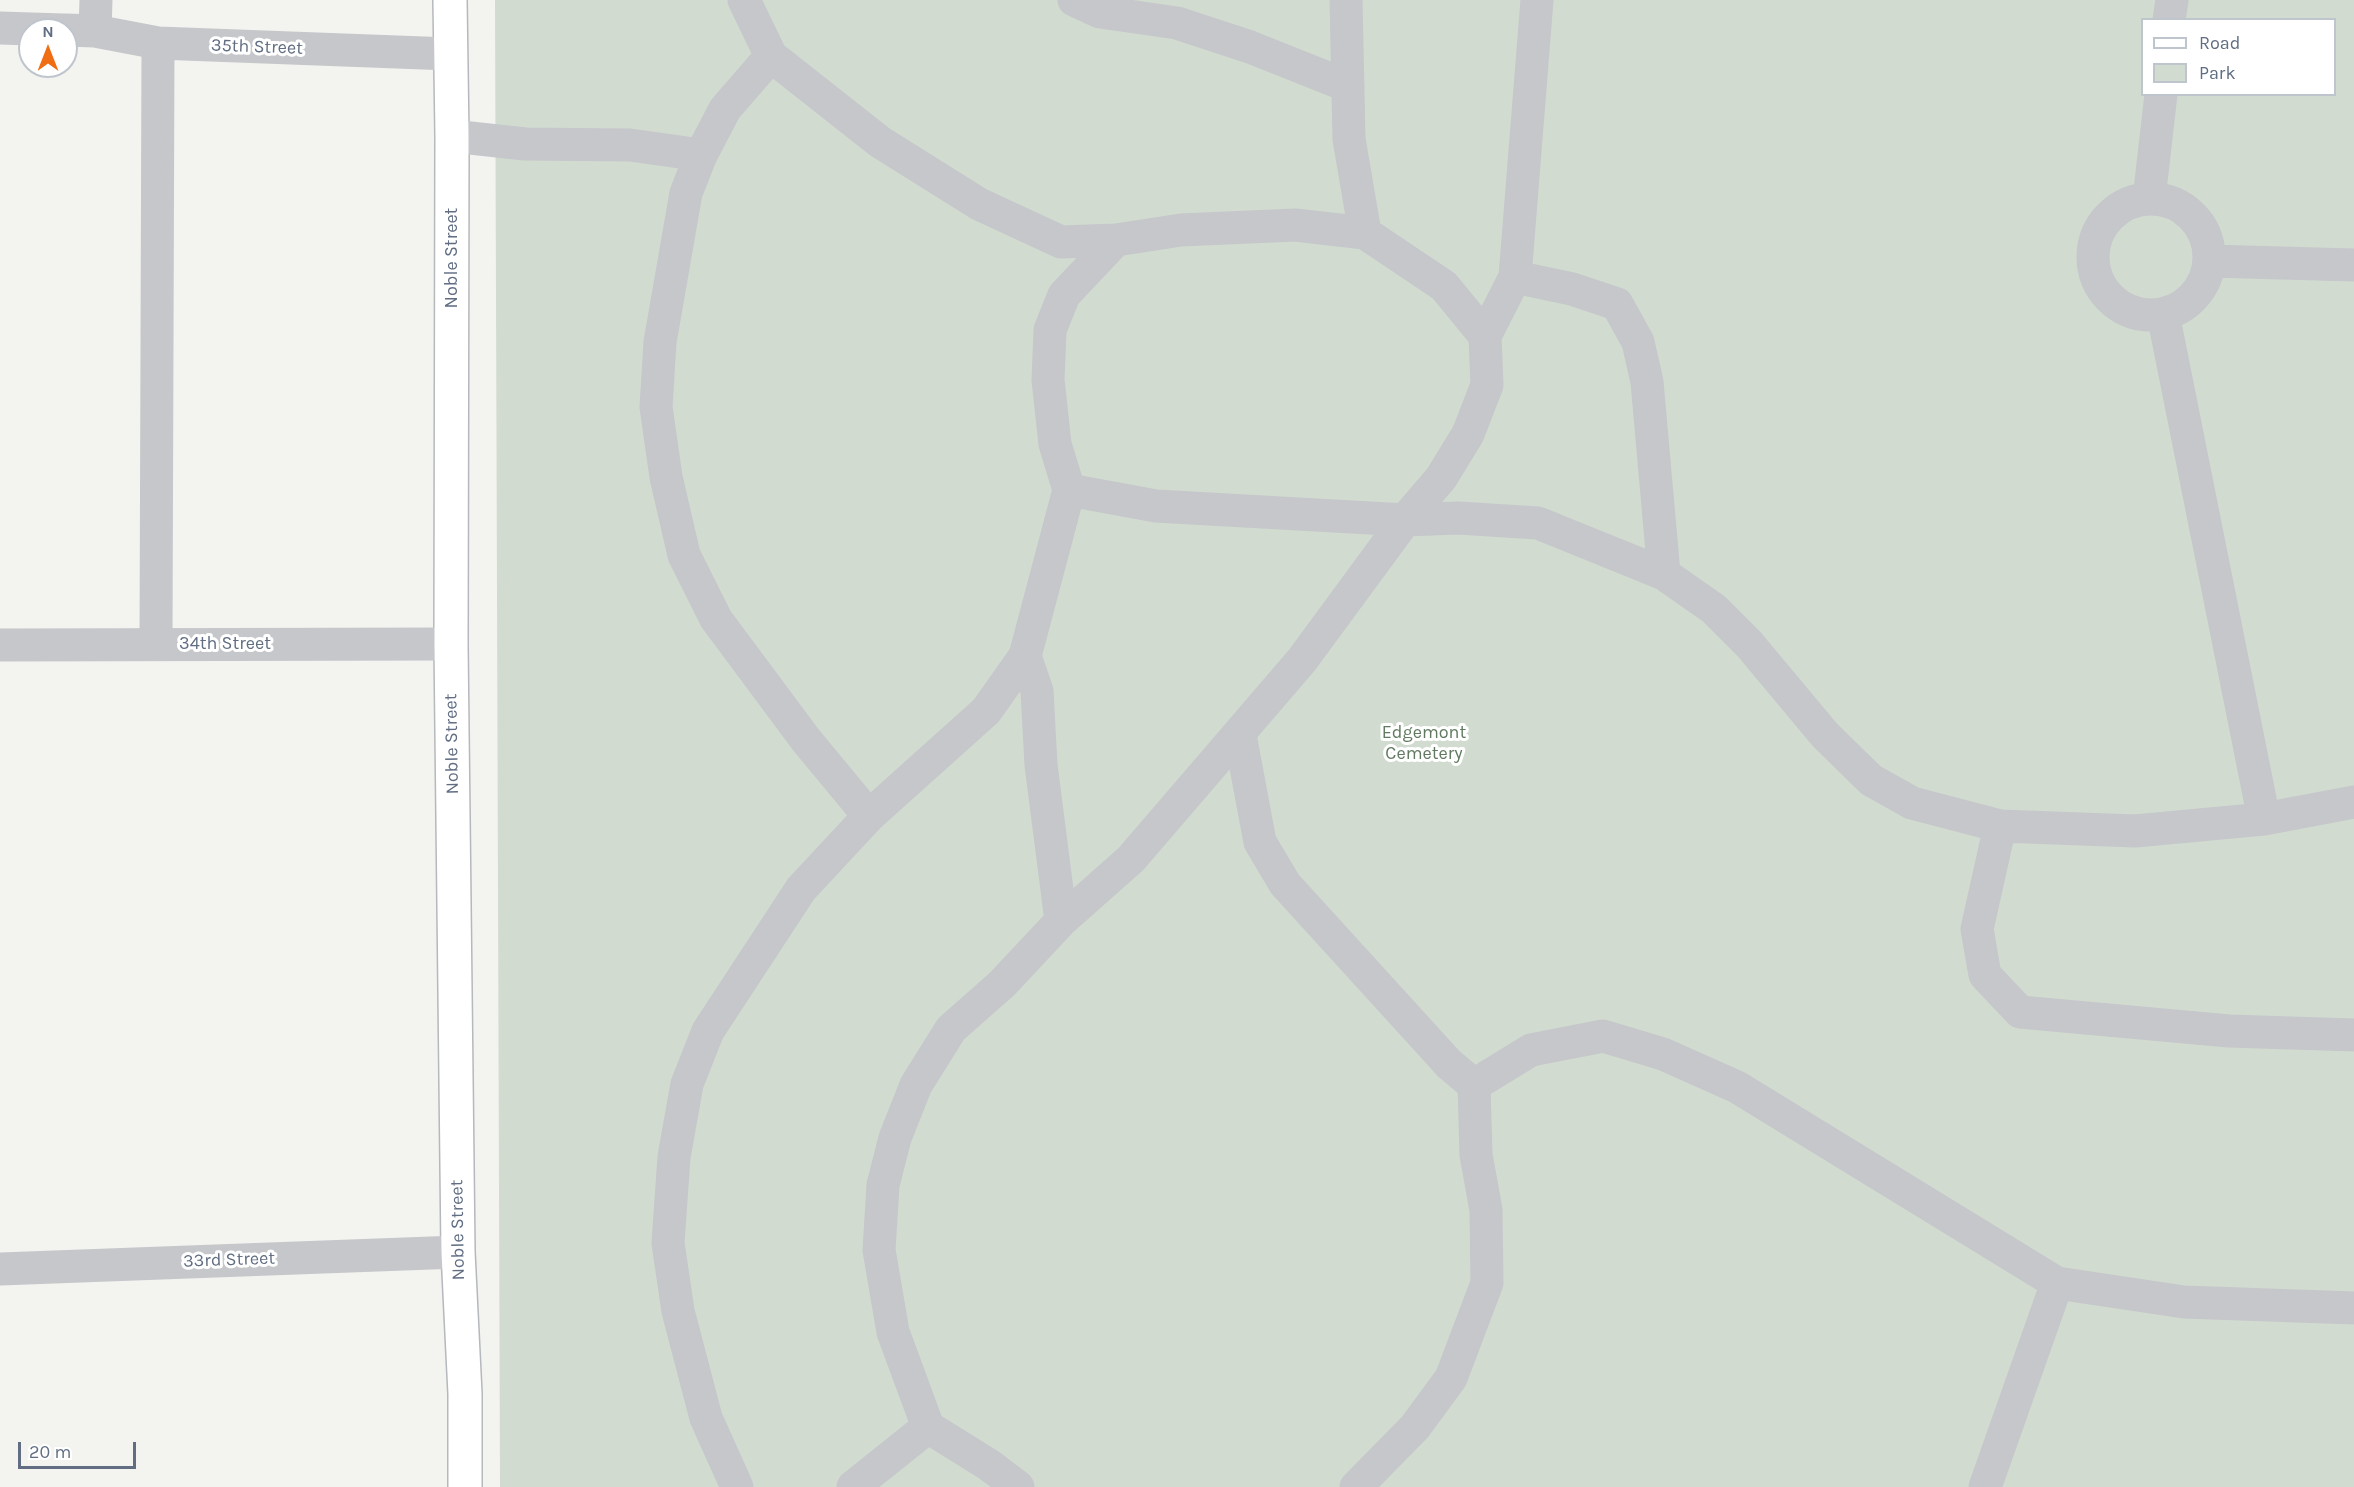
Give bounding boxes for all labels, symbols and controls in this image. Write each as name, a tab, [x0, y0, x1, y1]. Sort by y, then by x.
north arrow	[18, 18, 78, 78]
legend	[2141, 18, 2336, 96]
text: N	[42, 22, 54, 41]
text: Road	[2199, 32, 2240, 54]
street label: 35th Street	[211, 35, 303, 59]
text: Park	[2199, 62, 2236, 84]
street label: Noble Street	[441, 208, 463, 308]
street label: 34th Street	[179, 633, 271, 655]
street label: Noble Street	[440, 693, 464, 795]
park label: Edgemont Cemetery	[1382, 722, 1466, 764]
street label: Noble Street	[446, 1179, 470, 1281]
street label: 33rd Street	[183, 1248, 275, 1272]
scale bar	[21, 1430, 140, 1468]
text: 20 m	[29, 1441, 71, 1463]

